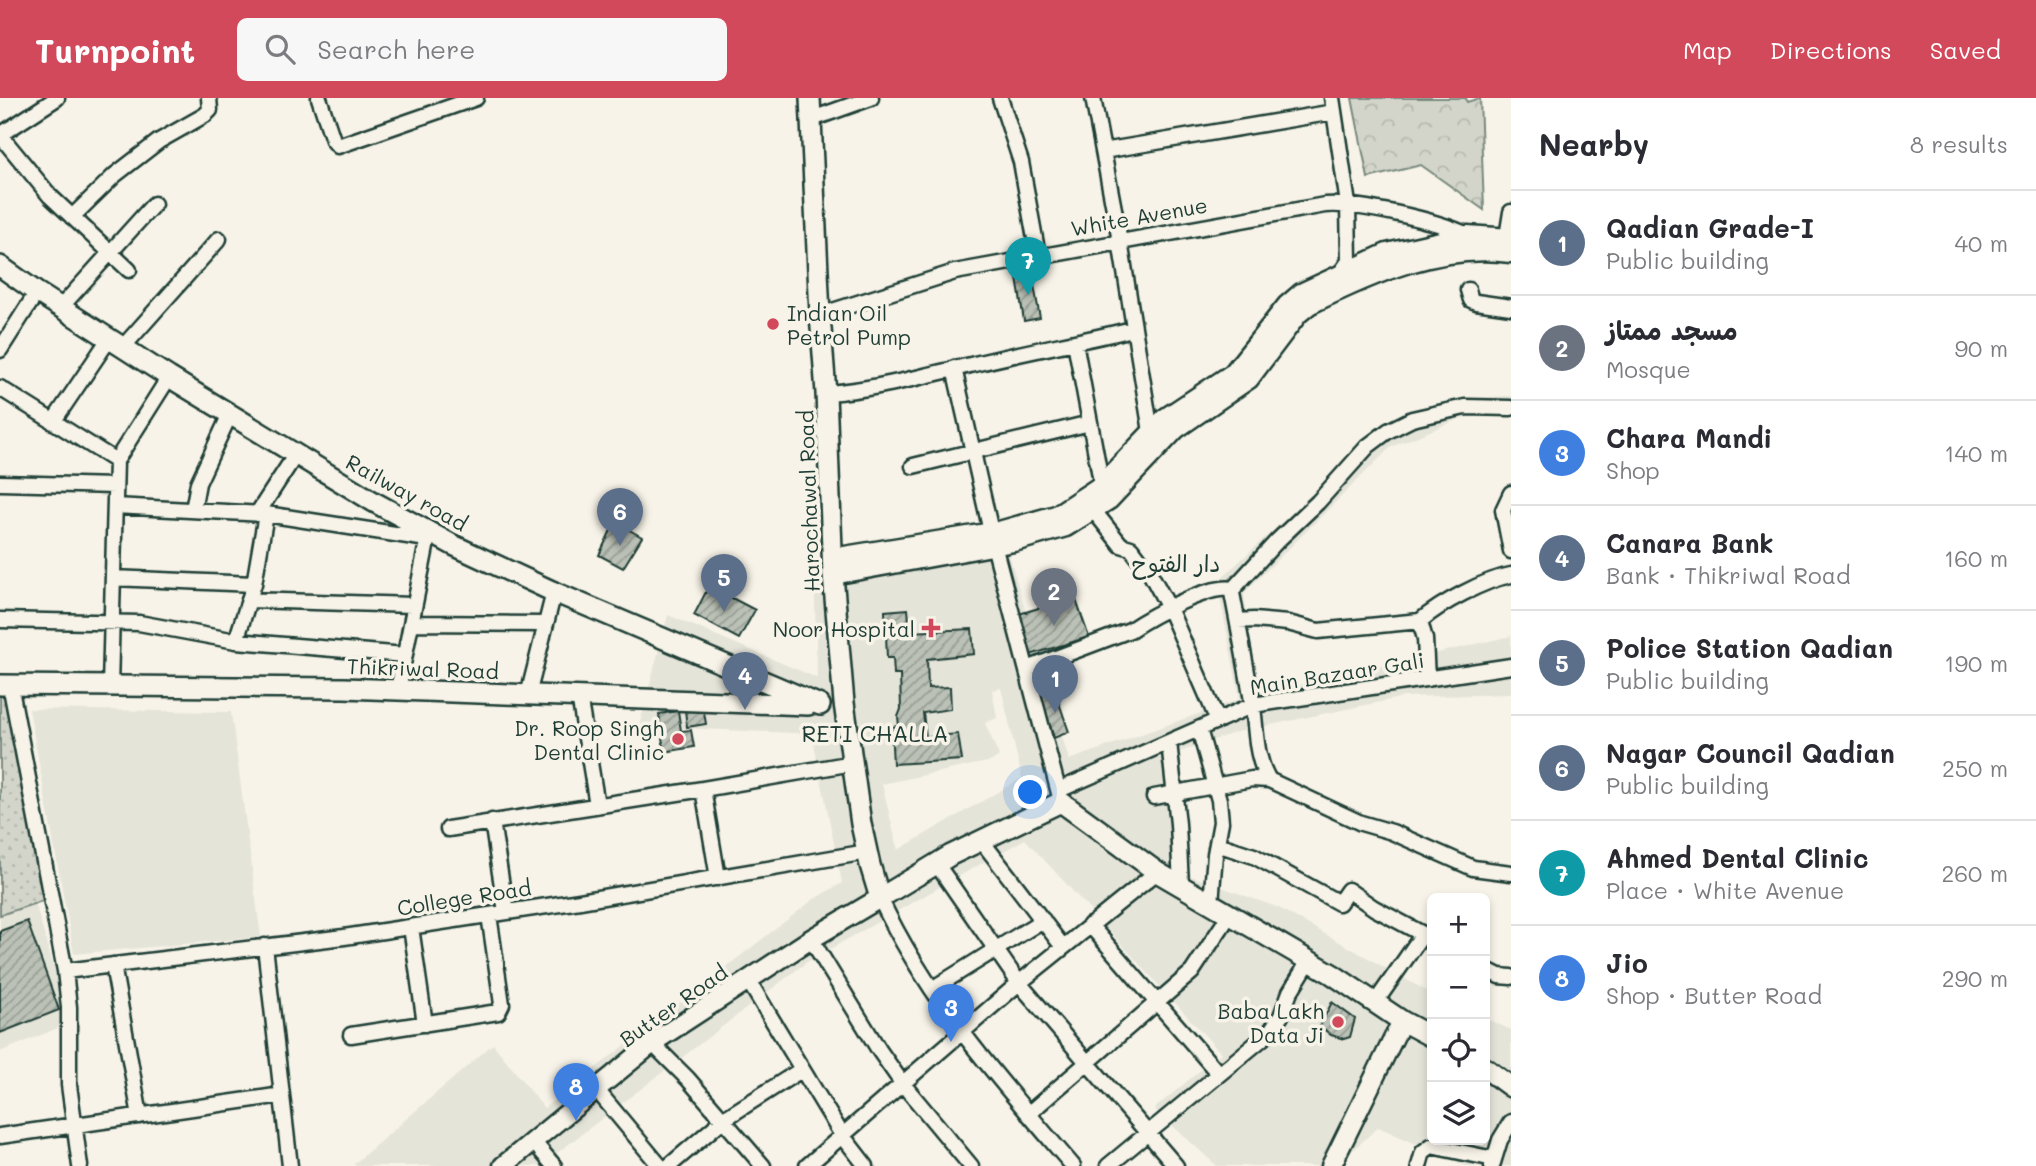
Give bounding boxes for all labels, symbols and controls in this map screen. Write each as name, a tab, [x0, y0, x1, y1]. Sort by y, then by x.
search box	[237, 18, 727, 81]
text: Turnpoint	[35, 28, 195, 71]
icon: search	[261, 30, 299, 68]
text: Search here	[317, 32, 475, 66]
text: Map	[1683, 34, 1732, 65]
text: Directions	[1770, 34, 1892, 65]
text: Saved	[1930, 34, 2001, 65]
text: Nearby	[1539, 124, 1649, 164]
text: 8 results	[1910, 129, 2008, 159]
street label: White Avenue	[1069, 191, 1209, 241]
text: Qadian Grade-I	[1606, 211, 1814, 245]
text: 1	[1557, 228, 1567, 258]
text: 40 m	[1955, 228, 2008, 258]
pin: 7	[1005, 237, 1051, 295]
text: Public building	[1606, 245, 1769, 275]
place label: Indian Oil Petrol Pump	[787, 299, 911, 350]
text: مسجد ممتاز	[1606, 313, 1738, 347]
marker: Indian Oil Petrol Pump	[765, 316, 781, 332]
text: 2	[1556, 333, 1568, 363]
text: 90 m	[1955, 333, 2008, 363]
text: Mosque	[1606, 354, 1691, 384]
street label: Harochawal Road	[791, 410, 825, 592]
text: Chara Mandi	[1606, 421, 1772, 455]
text: 3	[1555, 438, 1569, 468]
text: 140 m	[1944, 438, 2008, 468]
street label: Railway road	[342, 448, 472, 536]
text: Shop	[1606, 455, 1660, 485]
pin: 6	[597, 488, 643, 546]
text: Canara Bank	[1606, 526, 1773, 560]
text: 4	[1555, 543, 1569, 573]
text: 160 m	[1944, 543, 2008, 573]
district label: دار الفتوح	[1132, 548, 1220, 580]
pin: 5	[701, 554, 747, 612]
text: Bank · Thikriwal Road	[1606, 560, 1851, 590]
pin: 2	[1031, 568, 1077, 626]
place label: Noor Hospital	[773, 615, 915, 642]
marker: Noor Hospital	[921, 618, 941, 638]
text: Police Station Qadian	[1606, 631, 1893, 665]
street label: Main Bazaar Gali	[1248, 646, 1426, 700]
text: 5	[1555, 648, 1569, 678]
text: 190 m	[1944, 648, 2008, 678]
street label: Thikriwal Road	[347, 652, 499, 684]
pin: 4	[722, 652, 768, 710]
pin: 1	[1032, 655, 1078, 713]
text: Public building	[1606, 665, 1769, 695]
place label: Dr. Roop Singh Dental Clinic	[514, 714, 664, 765]
district label: RETI CHALLA	[801, 718, 949, 748]
marker: Dr. Roop Singh Dental Clinic	[670, 731, 686, 747]
text: Nagar Council Qadian	[1606, 736, 1895, 770]
text: 6	[1555, 753, 1569, 783]
text: 250 m	[1942, 753, 2008, 783]
text: Public building	[1606, 770, 1769, 800]
your location	[1013, 775, 1047, 809]
text: Ahmed Dental Clinic	[1606, 841, 1869, 875]
text: 7	[1556, 858, 1568, 888]
text: 260 m	[1941, 858, 2008, 888]
street label: College Road	[395, 873, 533, 921]
text: Place · White Avenue	[1606, 875, 1844, 905]
map controls	[1427, 893, 1490, 1145]
button: +	[1427, 893, 1490, 956]
text: Jio	[1606, 946, 1648, 980]
button: −	[1427, 956, 1490, 1019]
street label: Butter Road	[614, 958, 732, 1052]
text: 8	[1555, 963, 1569, 993]
text: 290 m	[1942, 963, 2008, 993]
text: Shop · Butter Road	[1606, 980, 1822, 1010]
pin: 3	[928, 984, 974, 1042]
place label: Baba Lakh Data Ji	[1218, 997, 1324, 1048]
marker: Baba Lakh Data Ji	[1330, 1014, 1346, 1030]
button: locate	[1427, 1019, 1490, 1082]
pin: 8	[553, 1063, 599, 1121]
button: layers	[1427, 1082, 1490, 1145]

